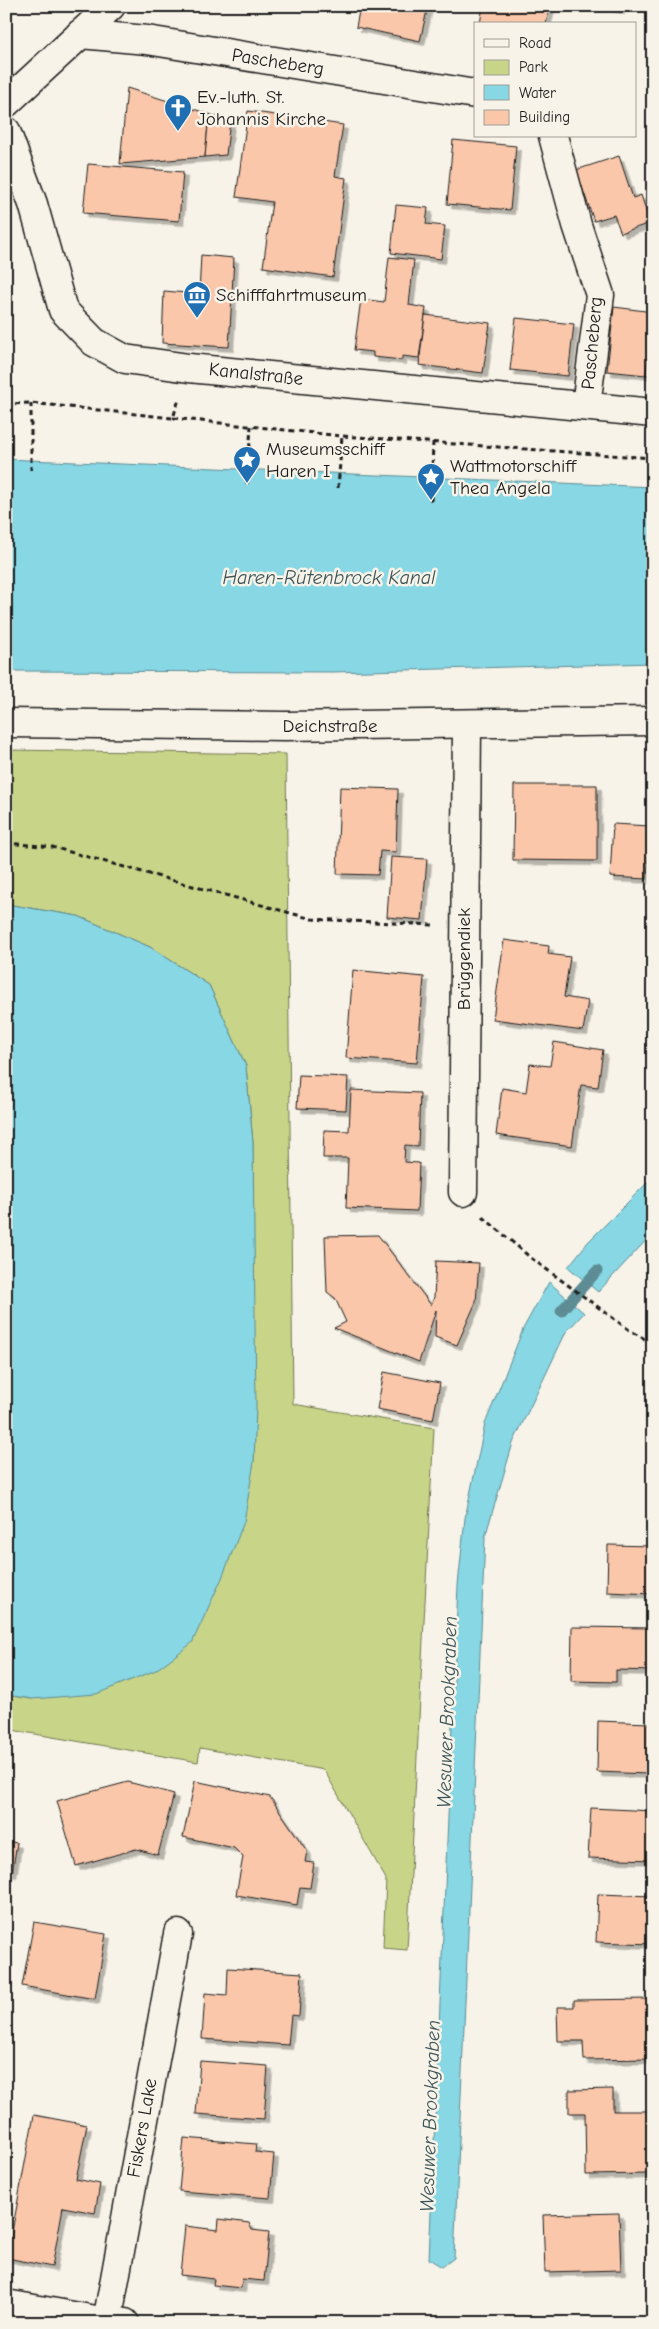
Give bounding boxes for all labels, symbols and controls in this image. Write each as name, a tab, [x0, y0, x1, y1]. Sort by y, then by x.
legend	[474, 22, 636, 138]
text: Road	[519, 34, 551, 52]
street label: Pascheberg	[230, 44, 326, 80]
text: Park	[519, 58, 548, 76]
text: Water	[519, 84, 556, 102]
place label: Ev.-luth. St. Johannis Kirche	[197, 86, 326, 130]
church icon: Ev.-luth. St. Johannis Kirche	[163, 93, 193, 132]
text: Building	[519, 108, 570, 126]
museum icon: Schifffahrtmuseum	[182, 280, 212, 319]
place label: Schifffahrtmuseum	[216, 284, 367, 306]
street label: Pascheberg	[577, 296, 607, 390]
street label: Kanalstraße	[208, 358, 304, 390]
place label: Museumsschiff Haren I	[266, 438, 386, 482]
place icon: Museumsschiff Haren I	[232, 445, 262, 484]
place label: Wattmotorschiff Thea Angela	[450, 455, 578, 499]
place icon: Wattmotorschiff Thea Angela	[416, 462, 446, 501]
water label: Haren-Rütenbrock Kanal	[223, 566, 436, 589]
street label: Deichstraße	[283, 715, 377, 737]
street label: Brüggendiek	[453, 907, 475, 1010]
water label: Wesuwer Brookgraben	[432, 1615, 462, 1809]
water label: Wesuwer Brookgraben	[415, 2019, 445, 2213]
street label: Fiskers Lake	[122, 2077, 162, 2179]

